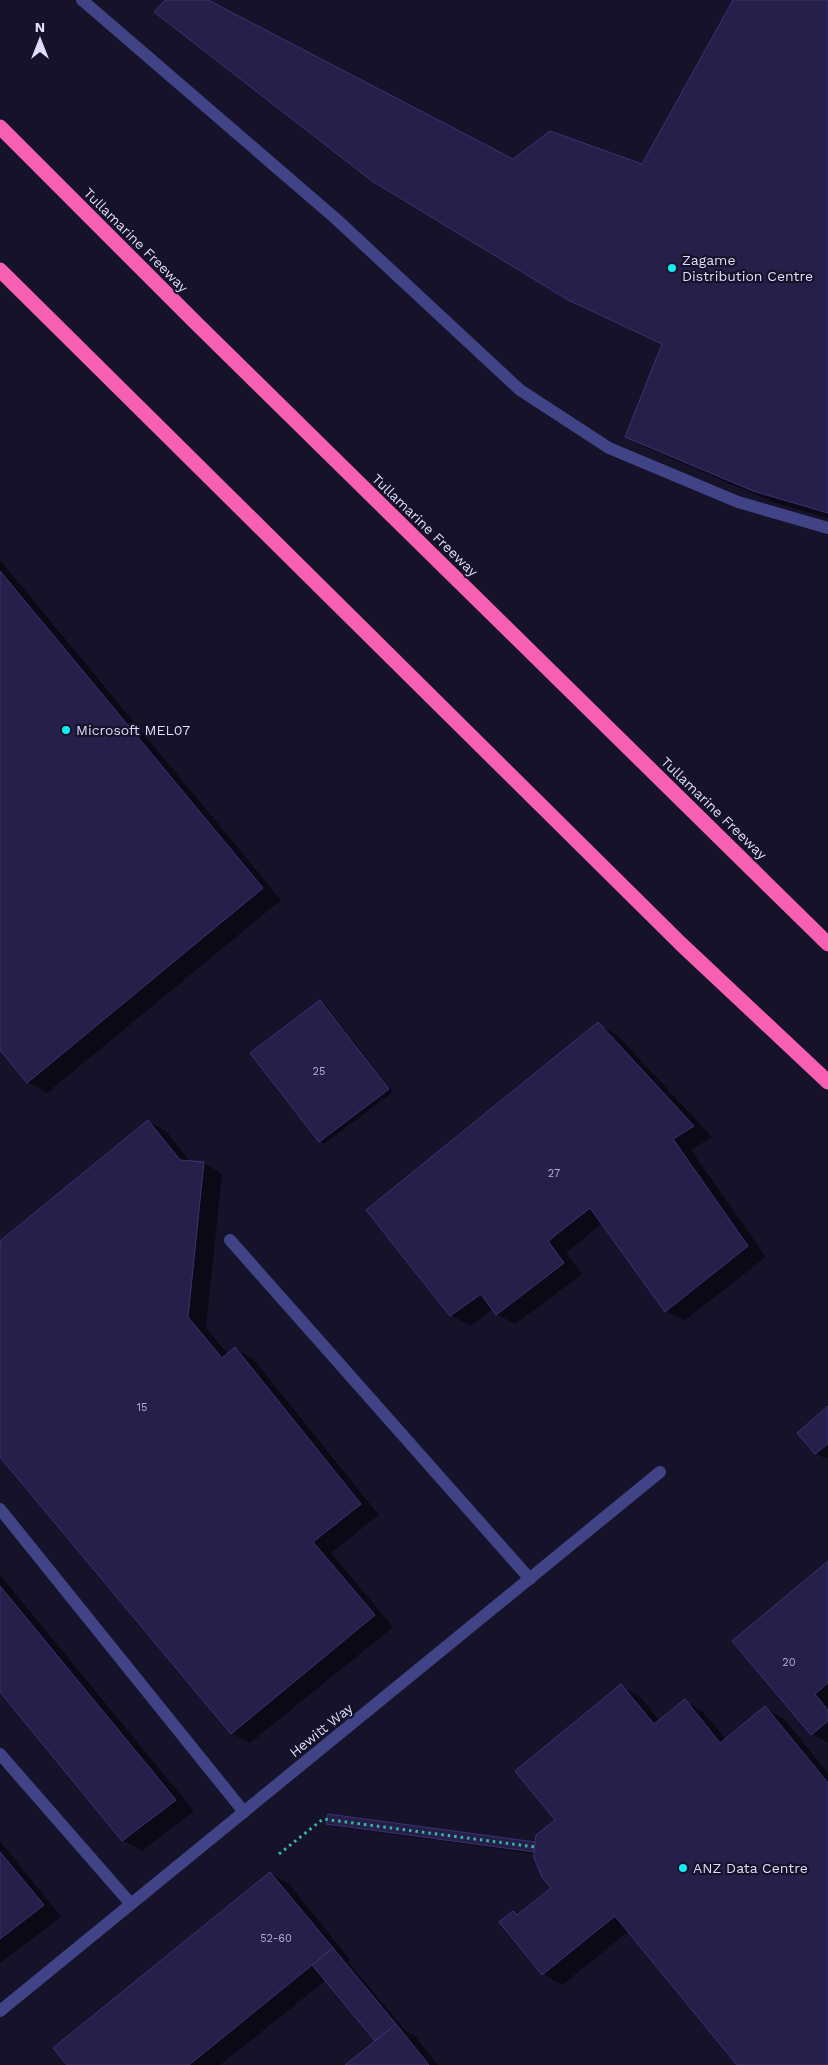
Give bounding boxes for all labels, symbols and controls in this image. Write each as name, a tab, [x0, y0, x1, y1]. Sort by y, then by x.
north arrow	[15, 15, 65, 65]
text: N	[35, 19, 45, 35]
street label: Tullamarine Freeway	[81, 185, 192, 296]
place label: Zagame Distribution Centre	[682, 252, 813, 284]
marker: Zagame Distribution Centre	[666, 262, 678, 274]
street label: Tullamarine Freeway	[369, 470, 482, 580]
place label: Microsoft MEL07	[76, 722, 190, 738]
marker: Microsoft MEL07	[60, 724, 72, 736]
street label: Tullamarine Freeway	[658, 753, 771, 863]
house number: 25	[313, 1065, 325, 1078]
house number: 27	[548, 1167, 560, 1180]
house number: 15	[137, 1401, 147, 1414]
house number: 20	[782, 1656, 796, 1669]
street label: Hewitt Way	[286, 1699, 356, 1760]
place label: ANZ Data Centre	[693, 1860, 808, 1876]
marker: ANZ Data Centre	[677, 1862, 689, 1874]
house number: 52-60	[260, 1932, 292, 1945]

